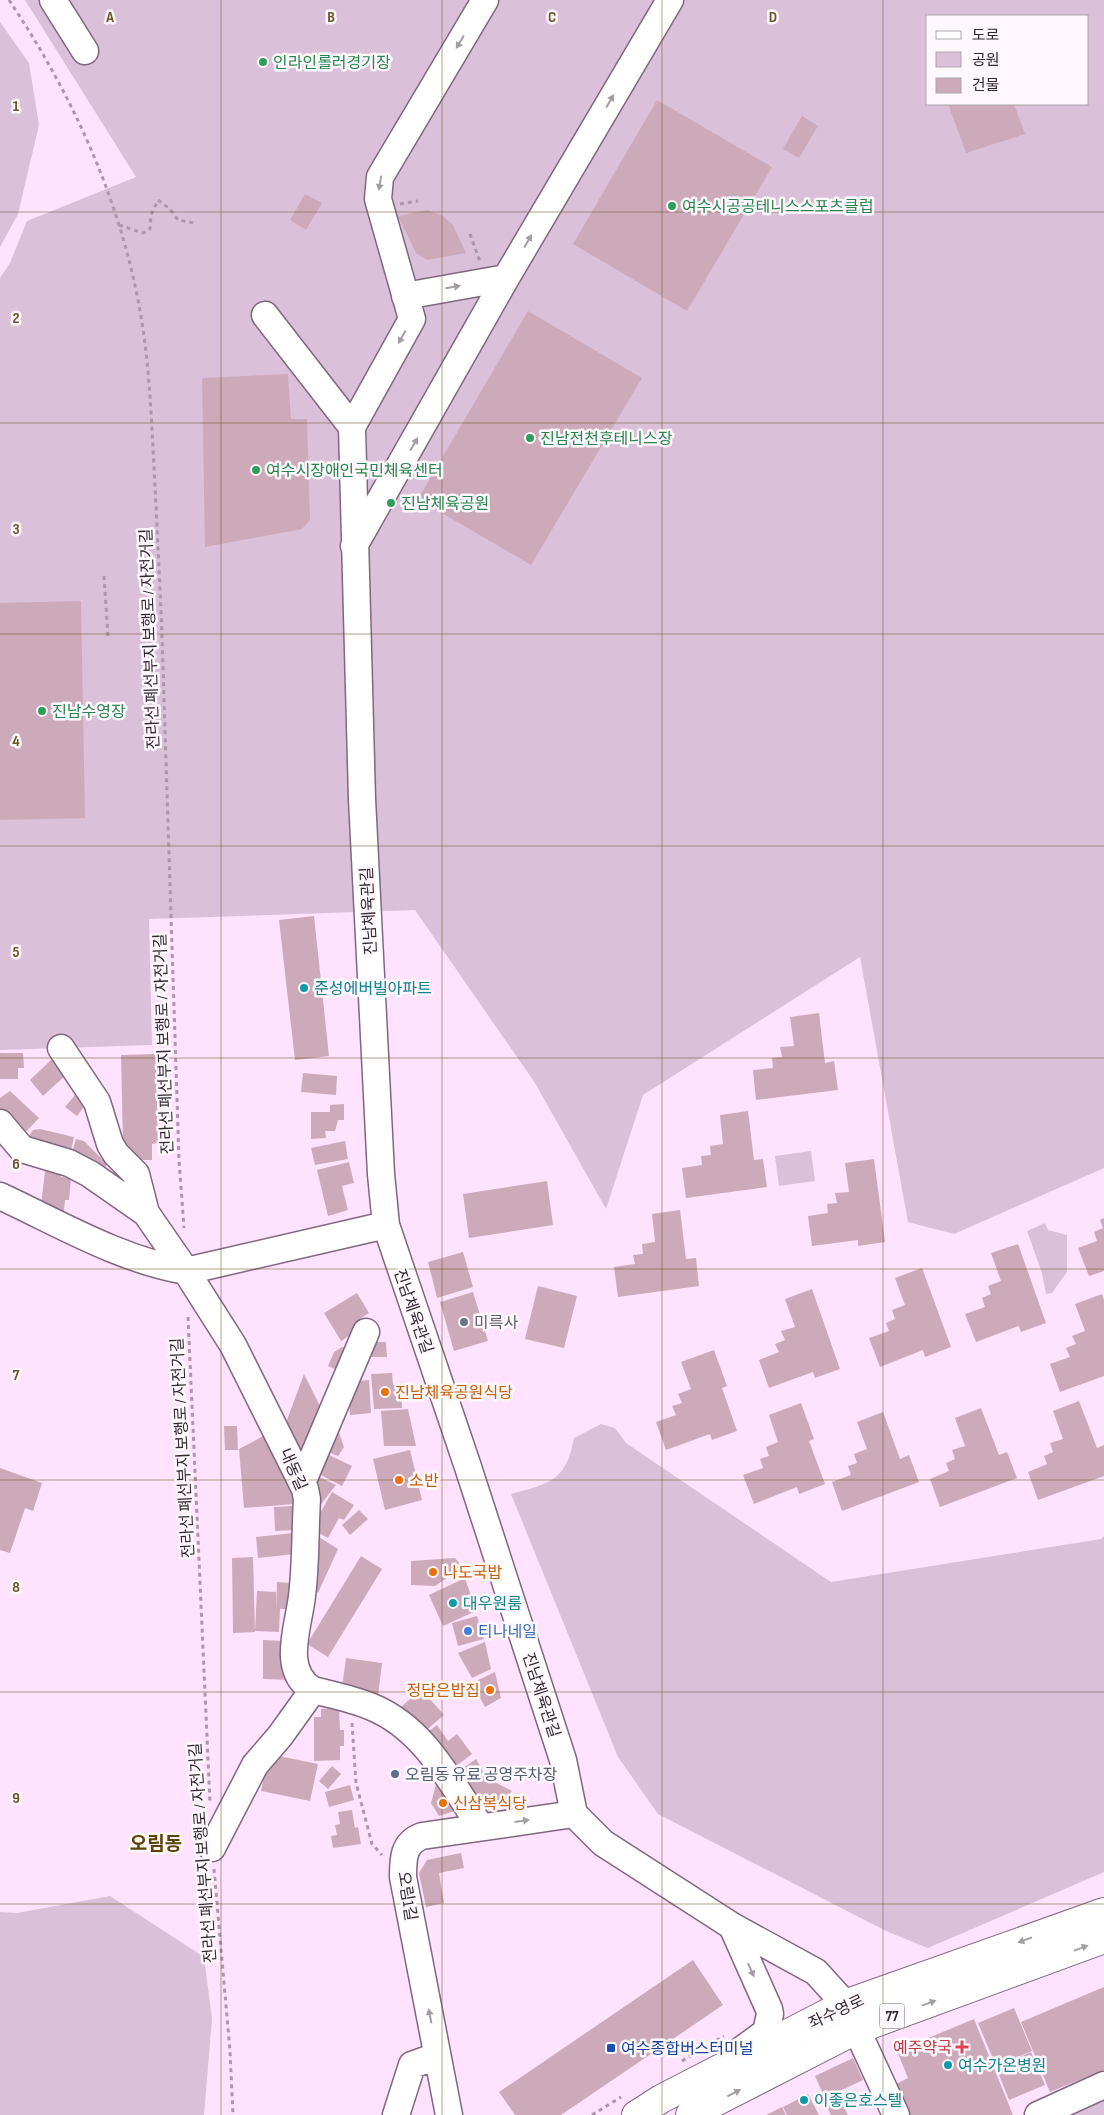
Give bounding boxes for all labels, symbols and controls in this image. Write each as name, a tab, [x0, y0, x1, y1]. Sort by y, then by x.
text: A	[105, 8, 114, 27]
text: B	[327, 8, 335, 27]
text: C	[548, 8, 556, 27]
text: D	[769, 8, 777, 27]
legend	[926, 15, 1089, 105]
text: 도로	[972, 26, 1000, 45]
one-way arrow	[455, 35, 464, 48]
text: 공원	[972, 51, 1000, 70]
place label: 인라인롤러경기장	[273, 54, 391, 73]
marker: 인라인롤러경기장	[257, 56, 269, 68]
text: 건물	[972, 76, 1000, 95]
one-way arrow	[606, 95, 615, 108]
text: 1	[13, 97, 20, 116]
one-way arrow	[375, 175, 383, 191]
place label: 여수시공공테니스스포츠클럽	[682, 198, 873, 217]
marker: 여수시공공테니스스포츠클럽	[666, 200, 678, 212]
one-way arrow	[523, 235, 532, 248]
one-way arrow	[445, 283, 461, 291]
text: 2	[12, 309, 20, 328]
one-way arrow	[397, 331, 406, 344]
place label: 진남전천후테니스장	[540, 430, 673, 449]
marker: 진남전천후테니스장	[524, 432, 536, 444]
one-way arrow	[409, 437, 418, 450]
place label: 여수시장애인국민체육센터	[266, 462, 443, 481]
marker: 여수시장애인국민체육센터	[250, 464, 262, 476]
place label: 진남체육공원	[401, 495, 489, 514]
marker: 진남체육공원	[385, 497, 397, 509]
text: 3	[12, 520, 20, 539]
street label: 전라선 폐선부지 보행로 / 자전거길	[137, 528, 164, 750]
place label: 진남수영장	[52, 703, 126, 722]
marker: 진남수영장	[36, 705, 48, 717]
text: 4	[12, 732, 20, 751]
street label: 진남체육관길	[358, 866, 381, 956]
street label: 전라선 폐선부지 보행로 / 자전거길	[151, 933, 178, 1155]
text: 5	[12, 943, 20, 962]
place label: 준성에버빌아파트	[314, 980, 432, 999]
marker: 준성에버빌아파트	[298, 982, 310, 994]
text: 6	[12, 1155, 20, 1174]
street label: 진남체육관길	[389, 1267, 436, 1356]
place label: 미륵사	[474, 1314, 518, 1333]
marker: 미륵사	[458, 1316, 470, 1328]
street label: 전라선 폐선부지 보행로 / 자전거길	[168, 1337, 199, 1559]
text: 7	[13, 1366, 20, 1385]
place label: 진남체육공원식당	[395, 1384, 513, 1403]
marker: 진남체육공원식당	[379, 1386, 391, 1398]
street label: 내동길	[275, 1446, 310, 1494]
place label: 소반	[409, 1472, 439, 1491]
marker: 소반	[393, 1474, 405, 1486]
place label: 나도국밥	[443, 1564, 502, 1583]
marker: 나도국밥	[427, 1566, 439, 1578]
text: 8	[12, 1578, 20, 1597]
place label: 대우원룸	[463, 1595, 522, 1614]
marker: 대우원룸	[447, 1597, 459, 1609]
place label: 티나네일	[478, 1623, 537, 1642]
marker: 티나네일	[462, 1625, 474, 1637]
street label: 진남체육관길	[518, 1651, 563, 1740]
place label: 정담은밥집	[406, 1682, 480, 1701]
marker: 정담은밥집	[484, 1684, 496, 1696]
street label: 전라선 폐선부지 보행로 / 자전거길	[186, 1742, 221, 1964]
place label: 오림동 유료 공영주차장	[405, 1766, 558, 1785]
marker: 오림동 유료 공영주차장	[389, 1768, 401, 1780]
text: 9	[12, 1789, 20, 1808]
place label: 신삼복식당	[453, 1795, 527, 1814]
marker: 신삼복식당	[437, 1797, 449, 1809]
one-way arrow	[515, 1817, 531, 1825]
district label: 오림동	[130, 1833, 182, 1856]
street label: 오림1길	[393, 1870, 420, 1922]
one-way arrow	[1017, 1936, 1032, 1944]
one-way arrow	[1074, 1944, 1089, 1952]
one-way arrow	[748, 1963, 756, 1977]
street label: 좌수영로	[806, 1991, 868, 2033]
one-way arrow	[921, 1999, 936, 2006]
road number: 77	[880, 2004, 904, 2028]
one-way arrow	[425, 2007, 433, 2023]
place label: 예주약국	[893, 2039, 952, 2058]
place label: 여수종합버스터미널	[621, 2040, 753, 2059]
marker: 예주약국	[956, 2041, 968, 2053]
marker: 여수종합버스터미널	[605, 2042, 617, 2054]
place label: 여수가온병원	[958, 2057, 1046, 2076]
marker: 여수가온병원	[942, 2059, 954, 2071]
one-way arrow	[726, 2089, 741, 2097]
place label: 이좋은호스텔	[814, 2092, 902, 2111]
marker: 이좋은호스텔	[798, 2094, 810, 2106]

